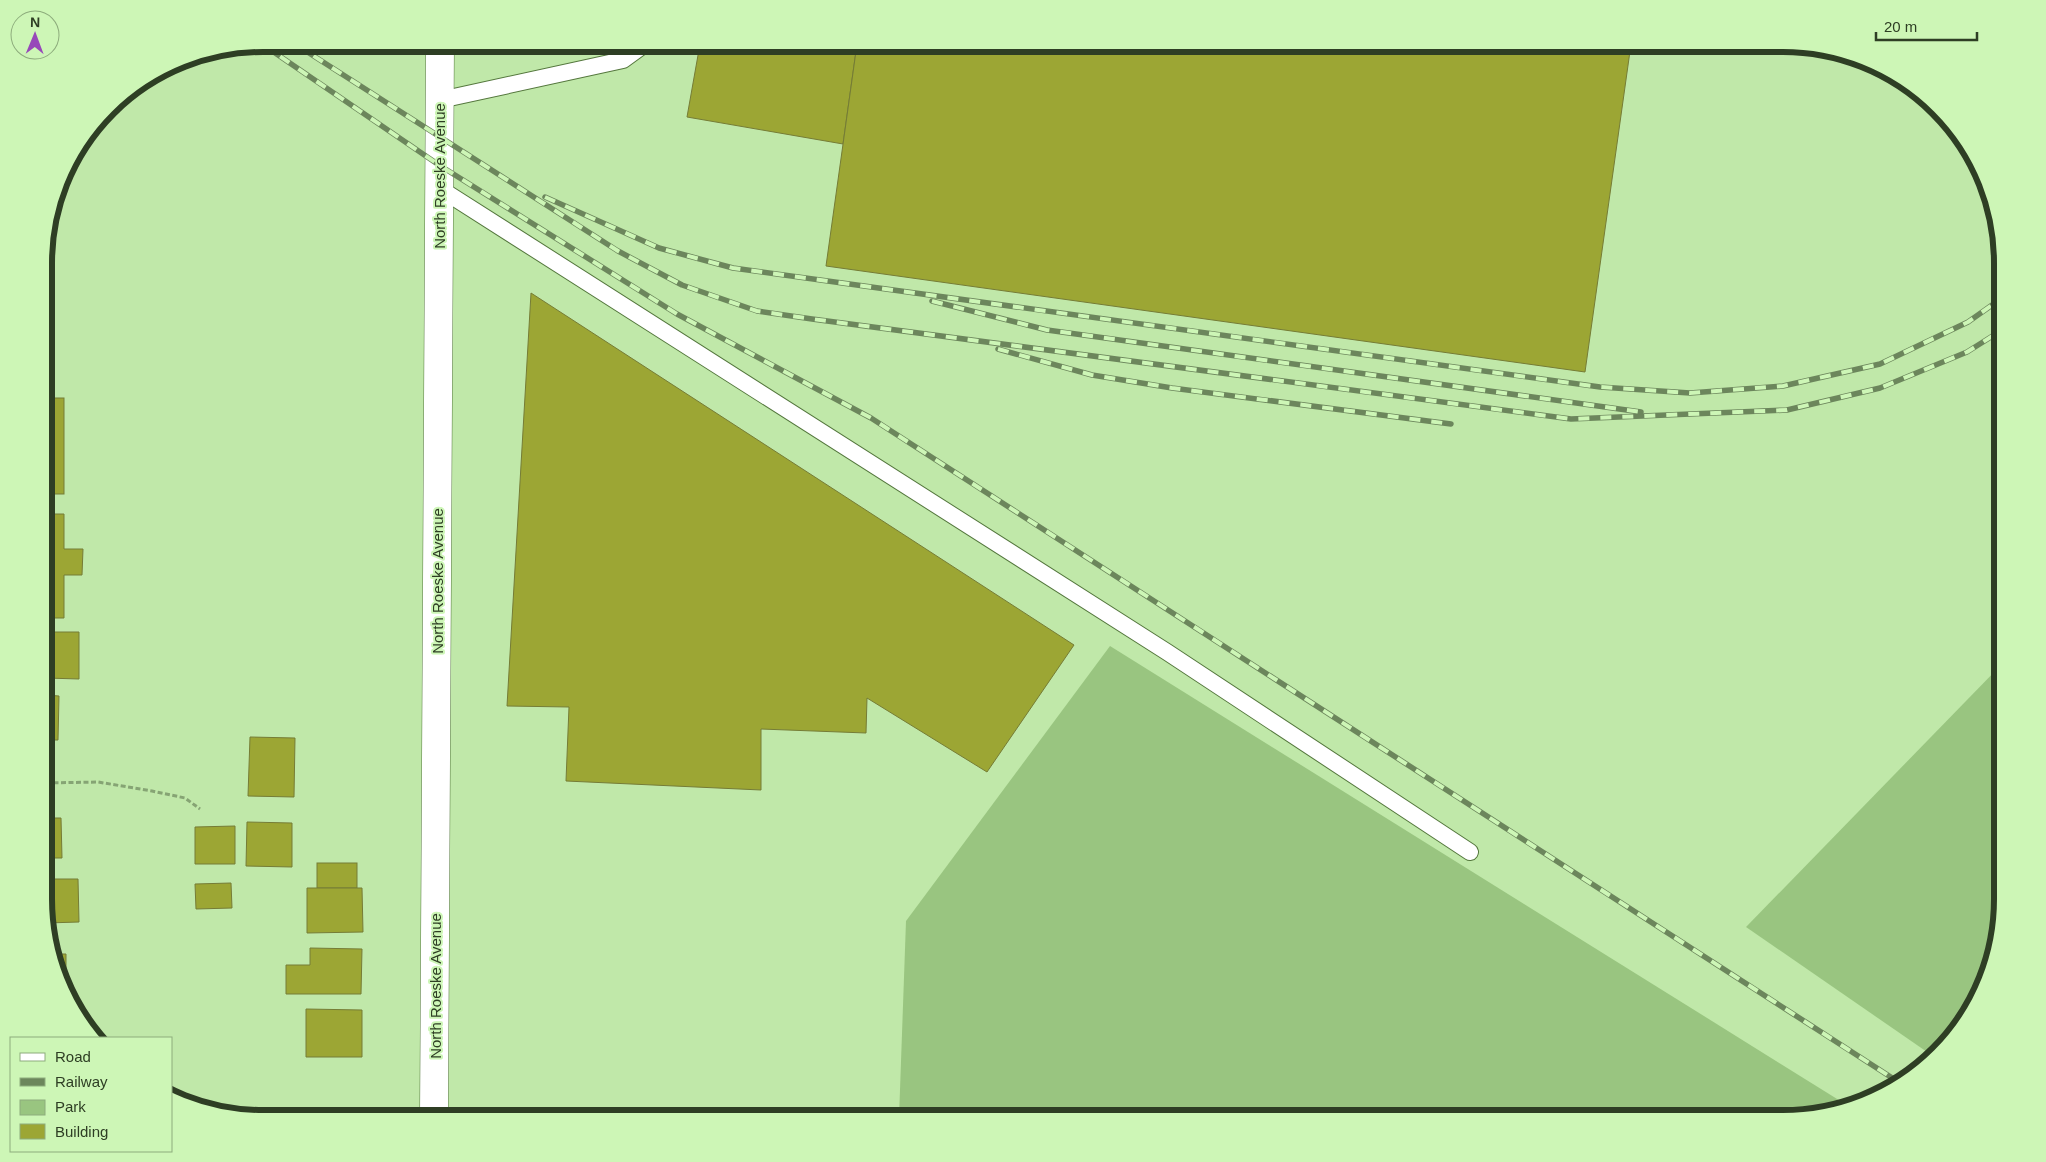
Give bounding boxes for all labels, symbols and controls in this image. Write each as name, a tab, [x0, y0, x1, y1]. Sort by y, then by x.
north arrow	[10, 10, 60, 60]
scale bar	[1876, 10, 1977, 42]
text: N	[30, 14, 40, 30]
text: 20 m	[1884, 18, 1917, 35]
street label: North Roeske Avenue	[431, 103, 448, 249]
street label: North Roeske Avenue	[429, 508, 446, 654]
street label: North Roeske Avenue	[427, 913, 444, 1059]
legend	[10, 1037, 172, 1152]
text: Road	[55, 1048, 91, 1065]
text: Railway	[55, 1073, 108, 1090]
text: Park	[55, 1098, 86, 1115]
text: Building	[55, 1123, 108, 1140]

